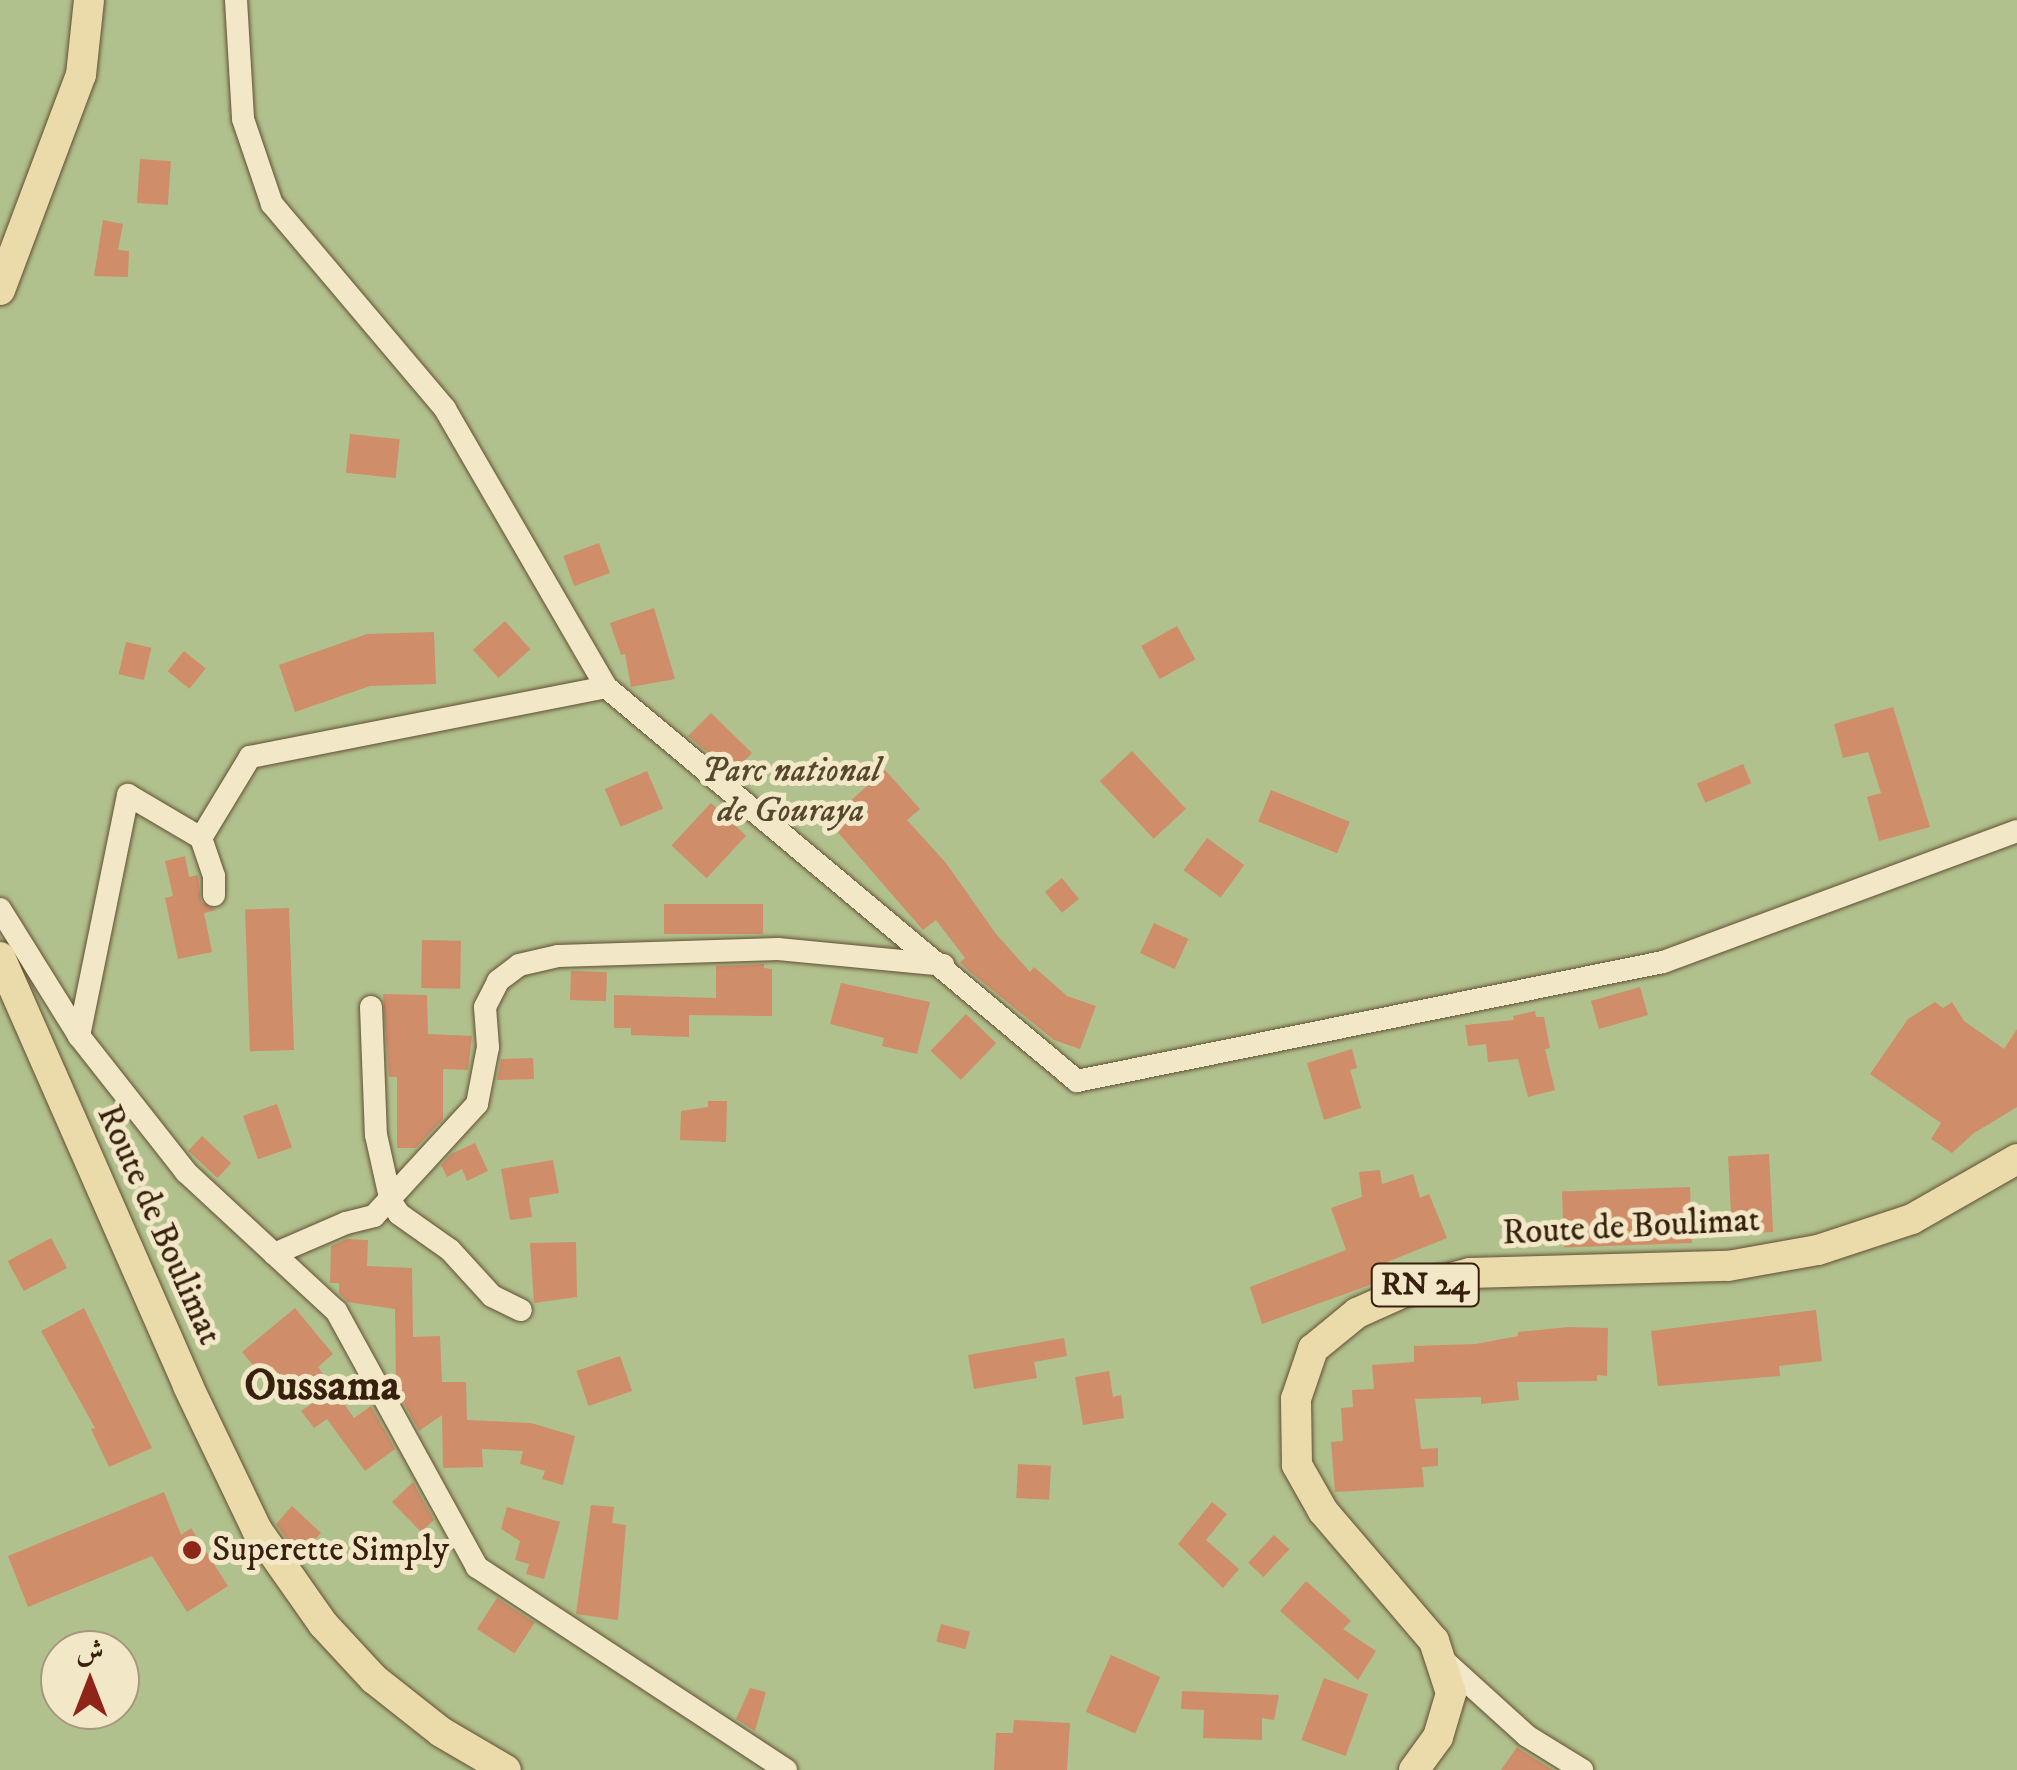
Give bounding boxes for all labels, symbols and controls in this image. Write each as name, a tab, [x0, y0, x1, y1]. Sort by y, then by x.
park label: Parc national de Gouraya	[701, 750, 881, 832]
street label: Route de Boulimat	[87, 1099, 231, 1351]
street label: Route de Boulimat	[1501, 1199, 1761, 1255]
road number: RN 24	[1370, 1258, 1480, 1312]
district label: Oussama	[244, 1360, 400, 1414]
place label: Superette Simply	[212, 1529, 449, 1571]
marker: Superette Simply	[181, 1539, 203, 1561]
north arrow	[40, 1630, 140, 1730]
text: ش	[76, 1634, 104, 1669]

